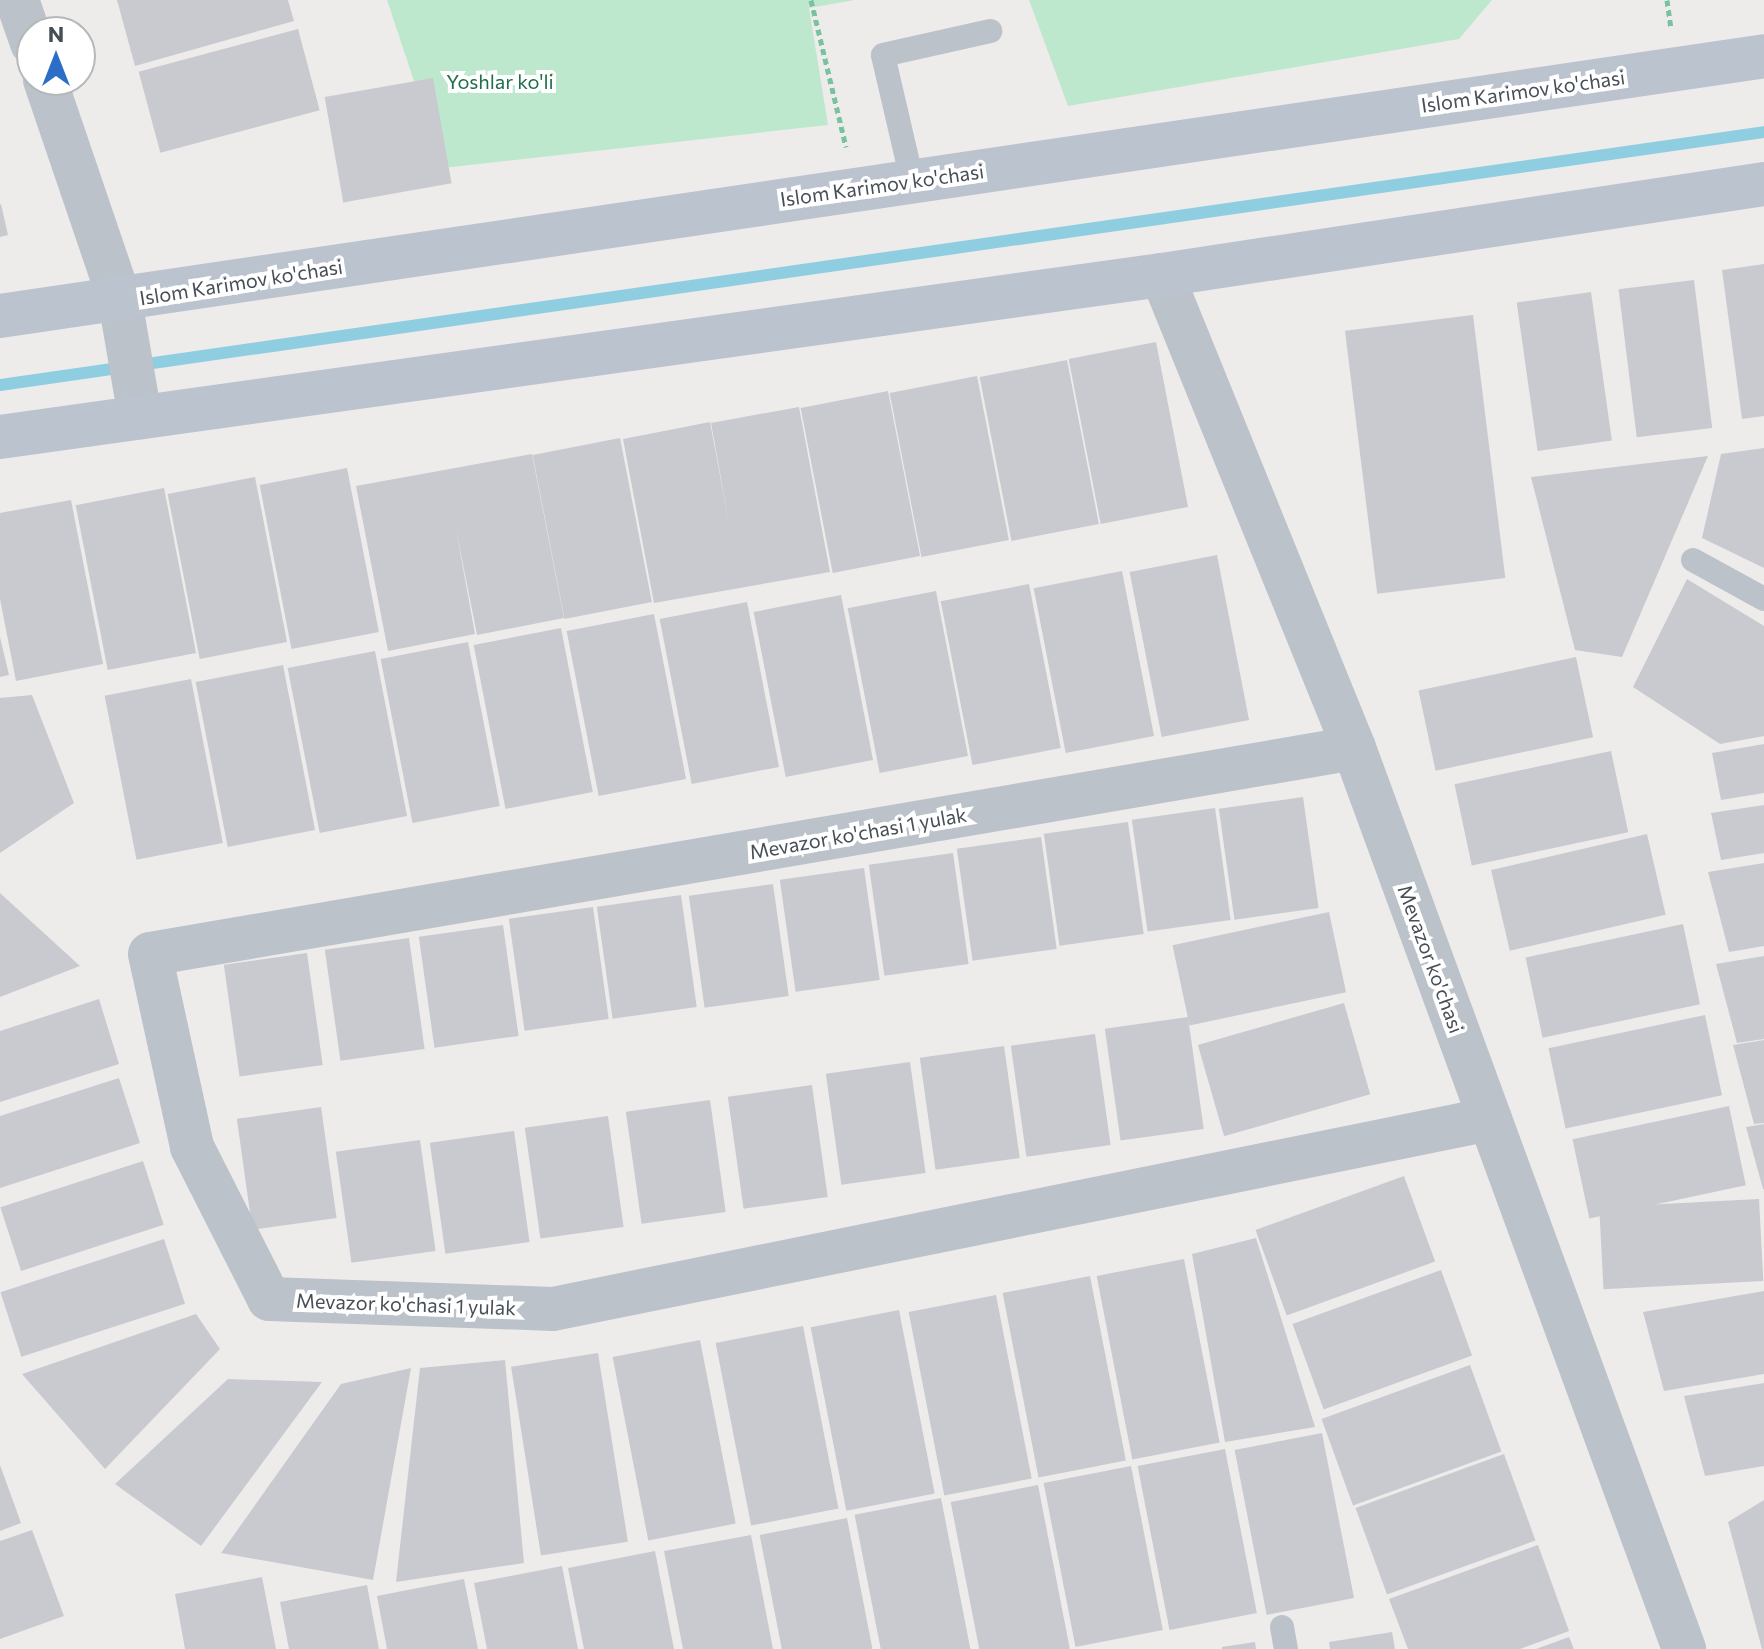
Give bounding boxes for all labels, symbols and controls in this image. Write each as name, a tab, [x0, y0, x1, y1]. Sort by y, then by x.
north arrow	[16, 16, 96, 96]
text: N	[48, 20, 64, 47]
street label: Islom Karimov ko'chasi	[1420, 65, 1626, 117]
park label: Yoshlar ko'li	[446, 69, 554, 93]
street label: Islom Karimov ko'chasi	[779, 159, 985, 211]
street label: Islom Karimov ko'chasi	[138, 254, 344, 310]
street label: Mevazor ko'chasi 1 yulak	[748, 802, 968, 864]
street label: Mevazor ko'chasi	[1393, 882, 1469, 1036]
street label: Mevazor ko'chasi 1 yulak	[296, 1288, 516, 1320]

